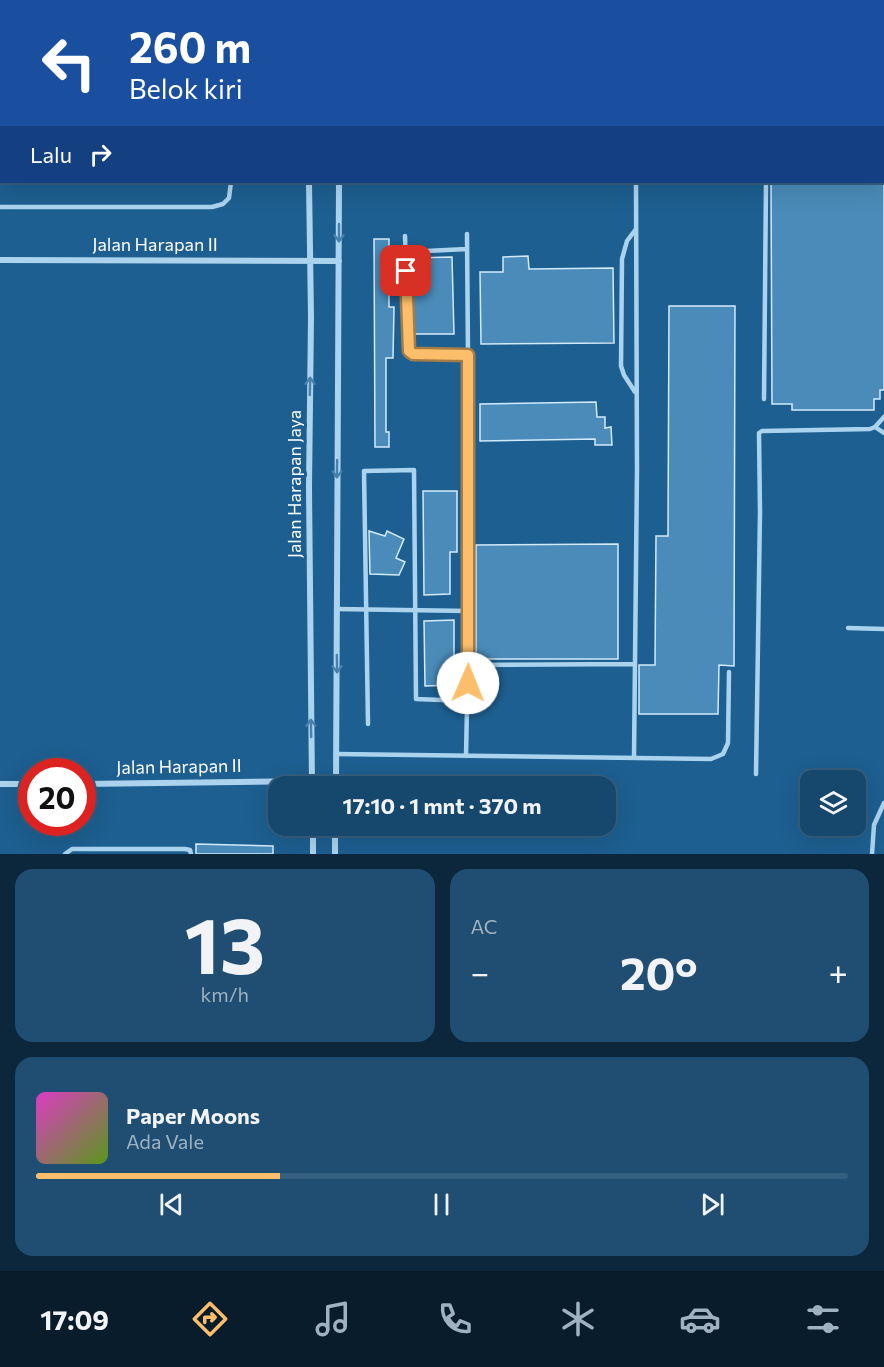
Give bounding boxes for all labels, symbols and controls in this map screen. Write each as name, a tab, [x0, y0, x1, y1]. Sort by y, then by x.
text: 260 m	[129, 20, 251, 72]
icon: left	[30, 24, 108, 102]
text: Belok kiri	[129, 72, 243, 105]
icon: right	[84, 138, 117, 171]
text: Lalu	[30, 141, 72, 168]
one-way arrow	[333, 222, 345, 242]
street label: Jalan Harapan II	[92, 233, 218, 255]
pin	[380, 245, 431, 296]
icon: arrive	[389, 254, 422, 287]
one-way arrow	[304, 376, 316, 396]
street label: Jalan Harapan Jaya	[283, 410, 305, 558]
one-way arrow	[331, 458, 343, 478]
position arrow	[436, 651, 500, 715]
one-way arrow	[331, 653, 342, 673]
one-way arrow	[305, 718, 316, 738]
street label: Jalan Harapan II	[116, 754, 242, 778]
speed limit sign: 20	[18, 758, 96, 836]
map controls	[800, 770, 866, 836]
button: layers	[800, 770, 866, 836]
text: 17:10 · 1 mnt · 370 m	[343, 792, 541, 819]
text: 13	[184, 895, 265, 990]
text: AC	[471, 914, 497, 938]
text: 20°	[620, 944, 698, 999]
text: −	[471, 951, 489, 992]
text: +	[829, 951, 848, 992]
text: km/h	[200, 982, 249, 1006]
text: Paper Moons	[126, 1102, 260, 1129]
text: Ada Vale	[126, 1129, 204, 1153]
icon: previous	[155, 1188, 188, 1221]
icon: pause	[425, 1188, 458, 1221]
icon: next	[696, 1188, 729, 1221]
icon: directions	[189, 1298, 231, 1340]
icon: music	[312, 1298, 354, 1340]
icon: phone	[434, 1298, 476, 1340]
icon: climate	[557, 1298, 599, 1340]
icon: car	[679, 1298, 721, 1340]
icon: filters	[802, 1298, 844, 1340]
text: 17:09	[40, 1303, 109, 1336]

